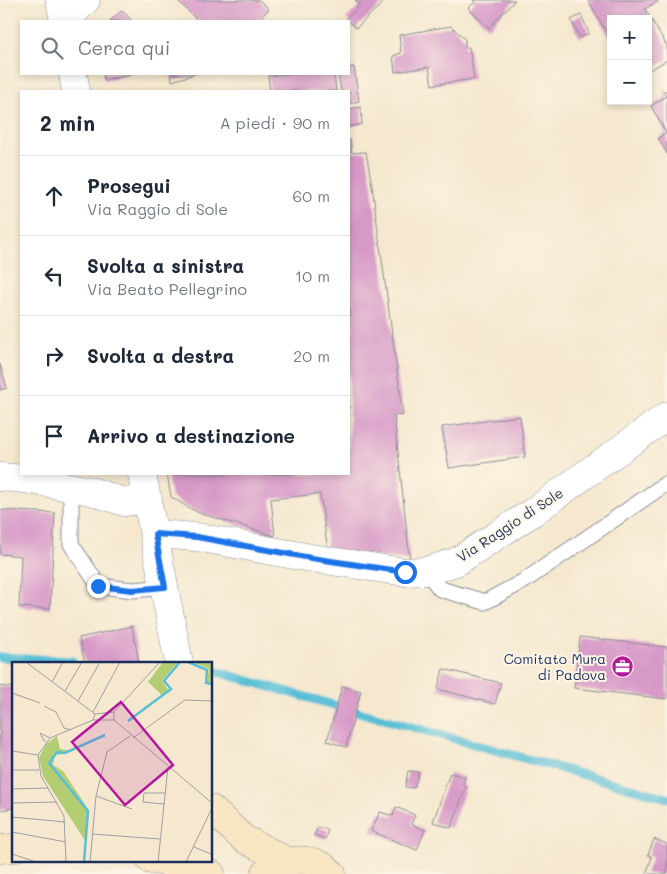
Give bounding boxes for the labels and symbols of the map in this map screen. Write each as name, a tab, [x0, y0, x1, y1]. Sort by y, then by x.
street label: Via Raggio di Sole	[453, 483, 567, 566]
route start	[394, 561, 417, 584]
route end	[87, 575, 110, 598]
place label: Comitato Mura di Padova	[504, 649, 606, 684]
office icon: Comitato Mura di Padova	[610, 655, 634, 679]
inset map	[12, 662, 212, 862]

